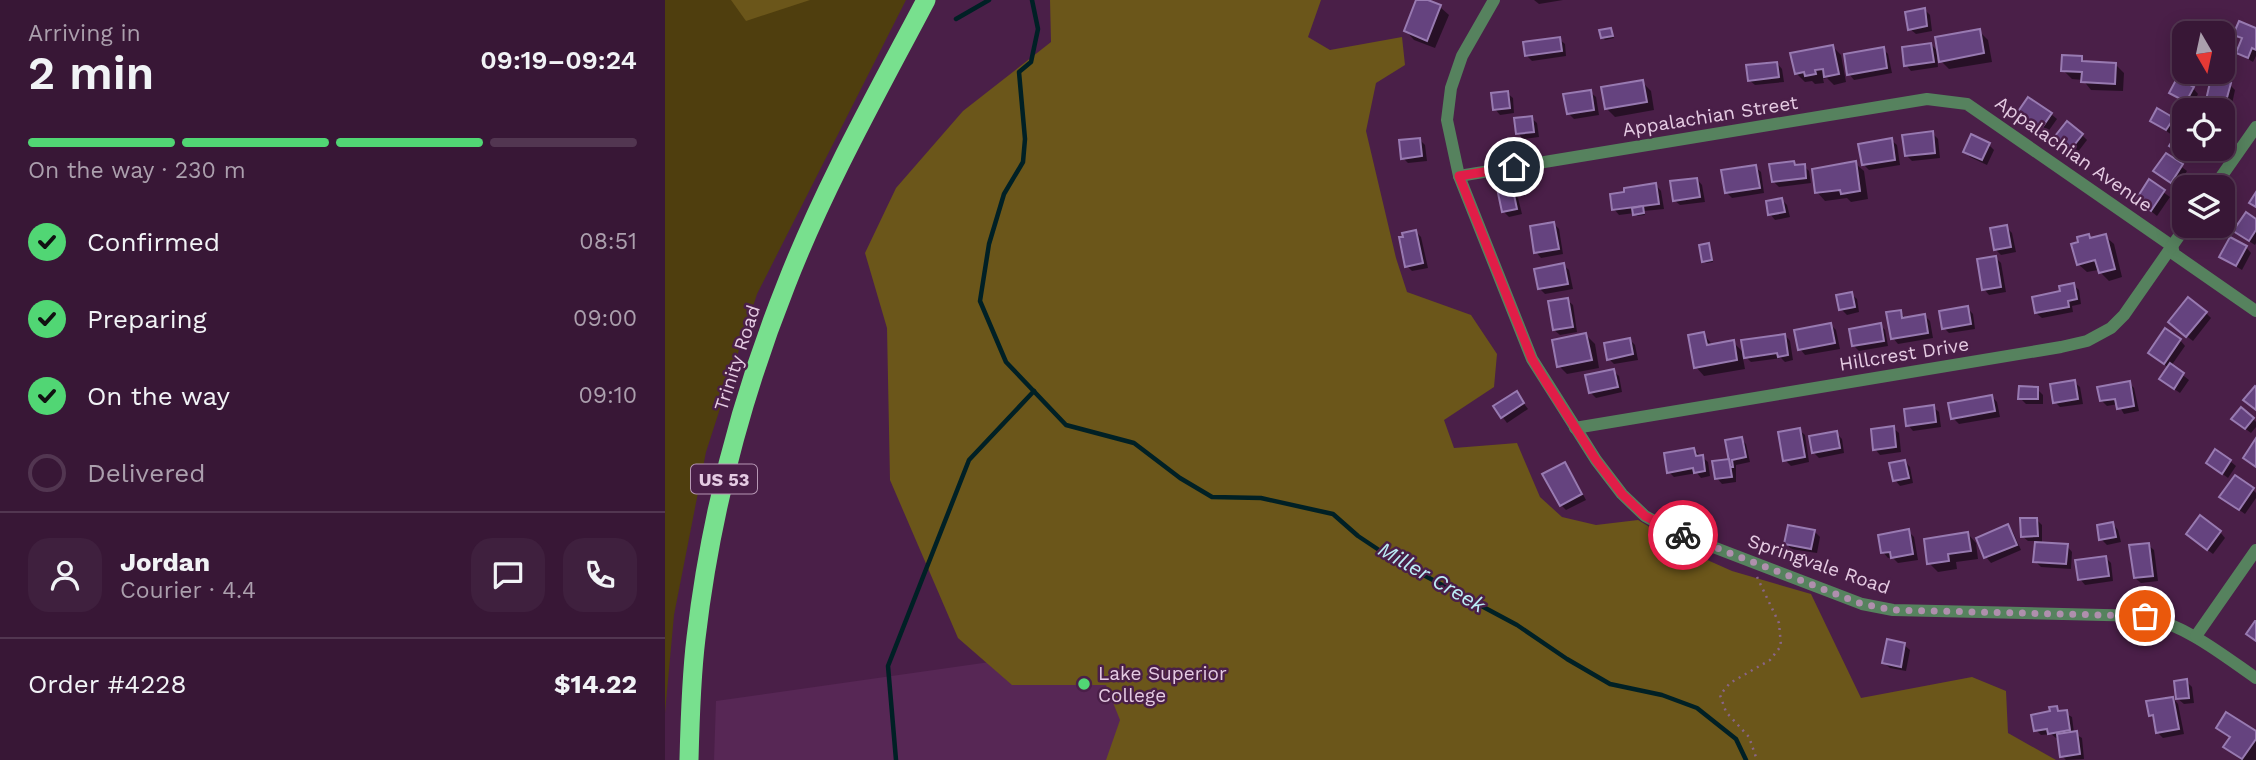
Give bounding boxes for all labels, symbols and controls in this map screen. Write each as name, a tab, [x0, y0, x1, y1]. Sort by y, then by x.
text: Arriving in	[28, 20, 141, 47]
north arrow	[2172, 21, 2235, 84]
map controls	[2172, 21, 2235, 238]
text: 09:19–09:24	[480, 45, 637, 75]
text: 2 min	[28, 46, 154, 100]
street label: Appalachian Street	[1621, 91, 1799, 141]
street label: Appalachian Avenue	[1991, 91, 2157, 217]
button: locate	[2172, 98, 2235, 161]
pin	[1484, 137, 1544, 197]
icon: home	[1495, 148, 1533, 186]
text: On the way · 230 m	[28, 157, 246, 184]
button: layers	[2172, 175, 2235, 238]
icon: check	[28, 223, 66, 261]
text: Confirmed	[87, 227, 220, 257]
text: 08:51	[579, 228, 637, 255]
icon: check	[28, 300, 66, 338]
street label: Trinity Road	[709, 302, 765, 414]
text: Preparing	[87, 304, 207, 334]
text: 09:00	[573, 305, 637, 332]
street label: Hillcrest Drive	[1837, 332, 1971, 376]
icon: check	[28, 377, 66, 415]
text: On the way	[87, 381, 230, 411]
text: 09:10	[578, 382, 637, 409]
text: Delivered	[87, 458, 206, 488]
road number: US 53	[691, 464, 757, 494]
courier	[1648, 500, 1718, 570]
icon: bike	[1664, 516, 1702, 554]
street label: Springvale Road	[1745, 529, 1893, 599]
water label: Miller Creek	[1374, 536, 1491, 618]
button: person	[28, 538, 102, 612]
button: chat	[471, 538, 545, 612]
button: phone	[563, 538, 637, 612]
text: Jordan	[120, 547, 210, 577]
text: Courier · 4.4	[120, 577, 256, 604]
pin	[2115, 586, 2175, 646]
icon: bag	[2126, 597, 2164, 635]
place label: Lake Superior College	[1098, 662, 1227, 707]
text: Order #4228	[28, 669, 187, 699]
text: $14.22	[554, 669, 637, 699]
marker: Lake Superior College	[1076, 676, 1092, 692]

